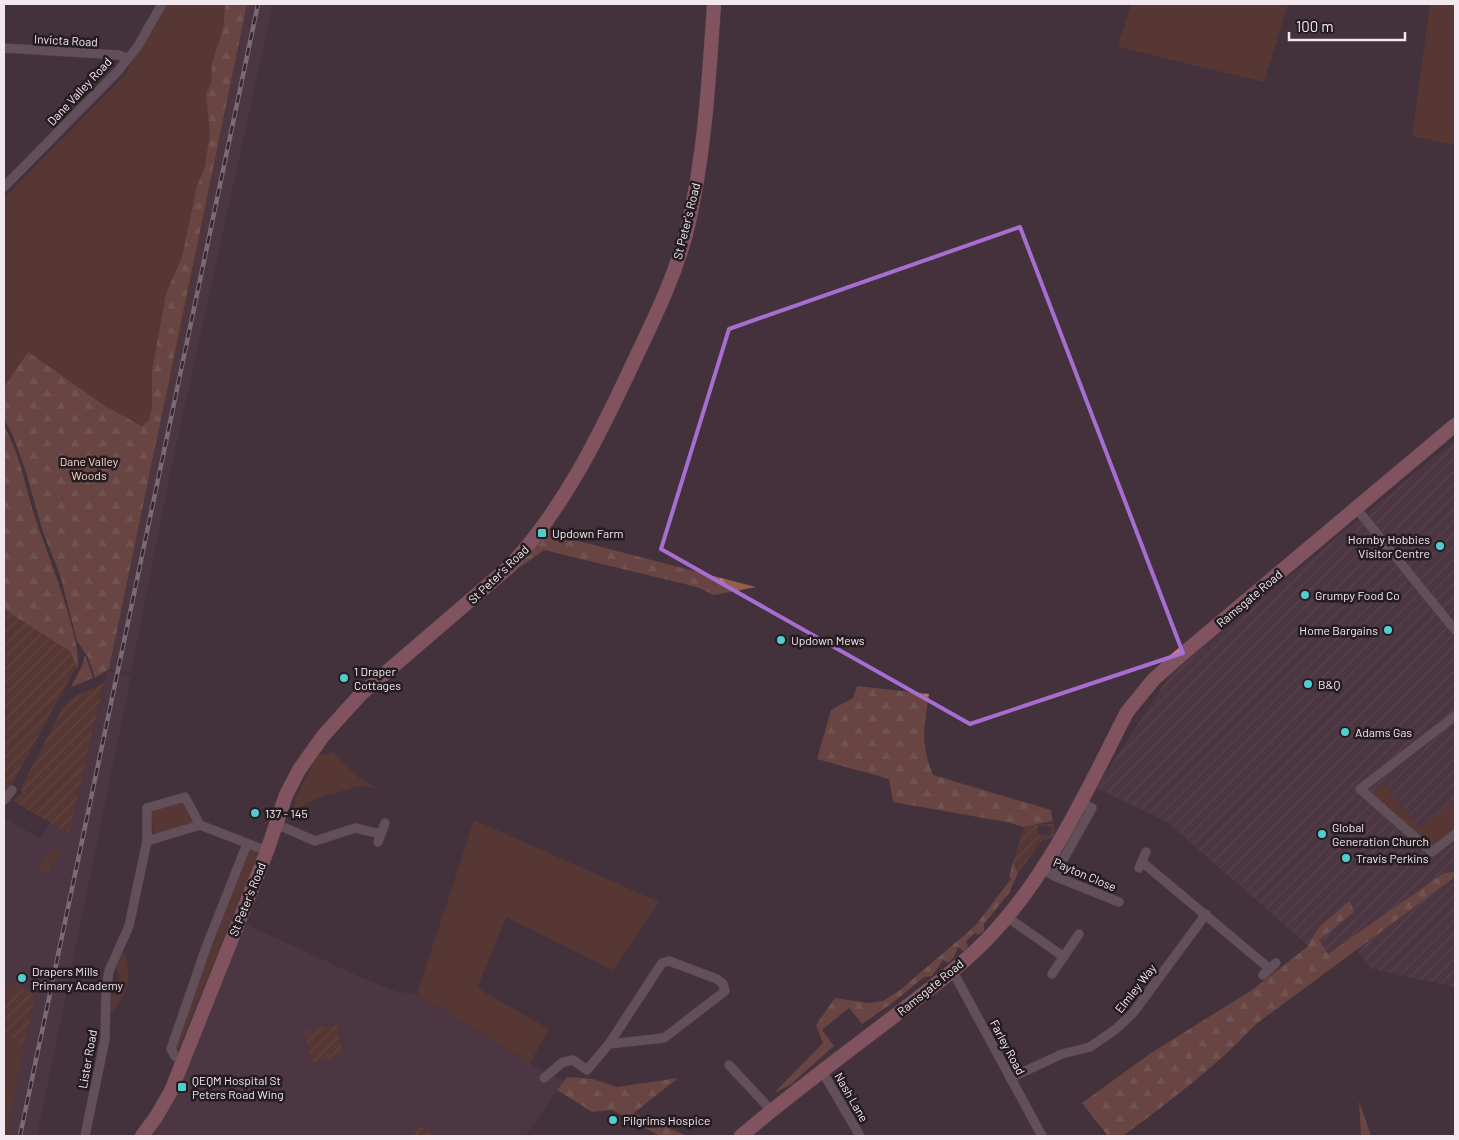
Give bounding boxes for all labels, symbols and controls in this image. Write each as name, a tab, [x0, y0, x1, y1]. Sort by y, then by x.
scale bar	[1289, 10, 1405, 42]
text: 100 m	[1296, 17, 1334, 35]
street label: Invicta Road	[34, 31, 98, 49]
street label: Dane Valley Road	[44, 54, 114, 128]
street label: St Peter's Road	[670, 181, 702, 261]
park label: Dane Valley Woods	[60, 454, 119, 482]
place label: Updown Farm	[552, 526, 624, 540]
marker: Updown Farm	[536, 527, 548, 539]
place label: Hornby Hobbies Visitor Centre	[1348, 532, 1430, 560]
marker: Hornby Hobbies Visitor Centre	[1434, 540, 1446, 552]
street label: St Peter's Road	[465, 542, 531, 606]
street label: Ramsgate Road	[1213, 567, 1285, 629]
place label: Grumpy Food Co	[1315, 588, 1400, 602]
marker: Grumpy Food Co	[1299, 589, 1311, 601]
place label: Home Bargains	[1299, 623, 1378, 637]
marker: Home Bargains	[1382, 624, 1394, 636]
place label: Updown Mews	[791, 633, 865, 647]
marker: Updown Mews	[775, 634, 787, 646]
place label: 1 Draper Cottages	[354, 664, 401, 692]
marker: 1 Draper Cottages	[338, 672, 350, 684]
place label: B&Q	[1318, 677, 1340, 691]
marker: B&Q	[1302, 678, 1314, 690]
place label: Adams Gas	[1355, 725, 1412, 739]
marker: Adams Gas	[1339, 726, 1351, 738]
place label: 137 - 145	[265, 806, 308, 820]
marker: 137 - 145	[249, 807, 261, 819]
place label: Global Generation Church	[1332, 820, 1429, 848]
marker: Global Generation Church	[1316, 828, 1328, 840]
place label: Travis Perkins	[1356, 851, 1429, 865]
marker: Travis Perkins	[1340, 852, 1352, 864]
street label: Payton Close	[1051, 854, 1119, 894]
street label: St Peter's Road	[226, 860, 268, 938]
street label: Ramsgate Road	[894, 956, 966, 1018]
street label: Elmley Way	[1111, 960, 1159, 1015]
place label: Drapers Mills Primary Academy	[32, 964, 123, 992]
marker: Drapers Mills Primary Academy	[16, 972, 28, 984]
street label: Farley Road	[988, 1017, 1028, 1077]
street label: Lister Road	[75, 1028, 99, 1090]
street label: Nash Lane	[832, 1070, 872, 1124]
place label: QEQM Hospital St Peters Road Wing	[192, 1073, 284, 1101]
marker: QEQM Hospital St Peters Road Wing	[176, 1081, 188, 1093]
place label: Pilgrims Hospice	[623, 1113, 710, 1127]
marker: Pilgrims Hospice	[607, 1114, 619, 1126]

